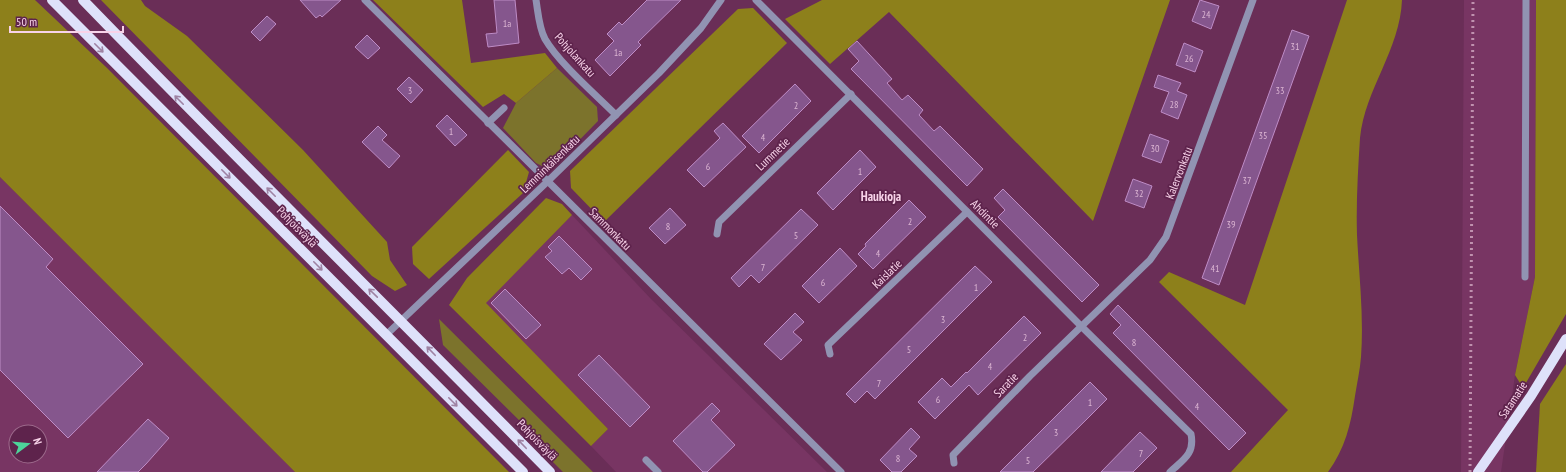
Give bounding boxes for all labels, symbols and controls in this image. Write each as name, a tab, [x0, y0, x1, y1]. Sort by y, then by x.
scale bar	[10, 8, 123, 34]
house number: 24	[1202, 8, 1211, 21]
text: 50 m	[16, 14, 37, 29]
house number: 1a	[503, 17, 511, 30]
street label: Pohjolankatu	[552, 30, 599, 80]
house number: 31	[1291, 40, 1300, 53]
one-way arrow	[94, 43, 104, 53]
house number: 1a	[614, 46, 622, 59]
house number: 26	[1185, 52, 1194, 65]
house number: 3	[408, 84, 412, 97]
house number: 33	[1276, 84, 1285, 97]
one-way arrow	[174, 95, 184, 105]
house number: 28	[1170, 98, 1179, 111]
house number: 2	[794, 99, 798, 112]
house number: 1	[449, 125, 453, 138]
house number: 35	[1259, 129, 1268, 142]
street label: Lemminkäisenkatu	[517, 131, 583, 196]
house number: 4	[761, 131, 766, 144]
street label: Lummetie	[753, 134, 793, 173]
house number: 30	[1151, 142, 1160, 155]
street label: Kalervonkatu	[1162, 145, 1195, 201]
house number: 6	[706, 160, 711, 173]
house number: 1	[858, 165, 862, 178]
one-way arrow	[220, 169, 230, 179]
house number: 37	[1243, 174, 1252, 187]
one-way arrow	[266, 187, 276, 197]
house number: 32	[1135, 187, 1144, 200]
district label: Haukioja	[861, 188, 901, 205]
street label: Ahdintie	[968, 196, 1003, 231]
street label: Pohjoisväylä	[274, 203, 321, 250]
street label: Sammonkatu	[586, 204, 635, 253]
house number: 2	[908, 215, 912, 228]
house number: 39	[1227, 218, 1236, 231]
house number: 8	[666, 220, 670, 233]
house number: 5	[794, 229, 798, 242]
house number: 4	[876, 247, 881, 260]
street label: Kaislatie	[869, 256, 905, 291]
one-way arrow	[313, 261, 323, 271]
house number: 7	[761, 261, 765, 274]
house number: 41	[1211, 262, 1220, 275]
house number: 6	[821, 276, 826, 289]
house number: 1	[974, 281, 978, 294]
one-way arrow	[368, 288, 378, 298]
house number: 3	[941, 313, 945, 326]
house number: 2	[1023, 331, 1027, 344]
house number: 8	[1132, 336, 1136, 349]
house number: 5	[907, 343, 911, 356]
one-way arrow	[426, 346, 436, 356]
house number: 4	[988, 360, 993, 373]
street label: Saratie	[990, 369, 1021, 400]
house number: 7	[877, 377, 881, 390]
street label: Satamatie	[1495, 378, 1530, 421]
house number: 6	[936, 393, 941, 406]
house number: 1	[1088, 396, 1092, 409]
one-way arrow	[448, 397, 458, 407]
house number: 4	[1195, 400, 1200, 413]
street label: Pohjoisväylä	[514, 416, 561, 464]
north arrow	[8, 424, 48, 464]
house number: 3	[1054, 426, 1058, 439]
text: N	[30, 436, 45, 446]
one-way arrow	[518, 439, 527, 449]
house number: 7	[1139, 447, 1143, 460]
house number: 8	[896, 452, 900, 465]
house number: 5	[1026, 454, 1030, 467]

